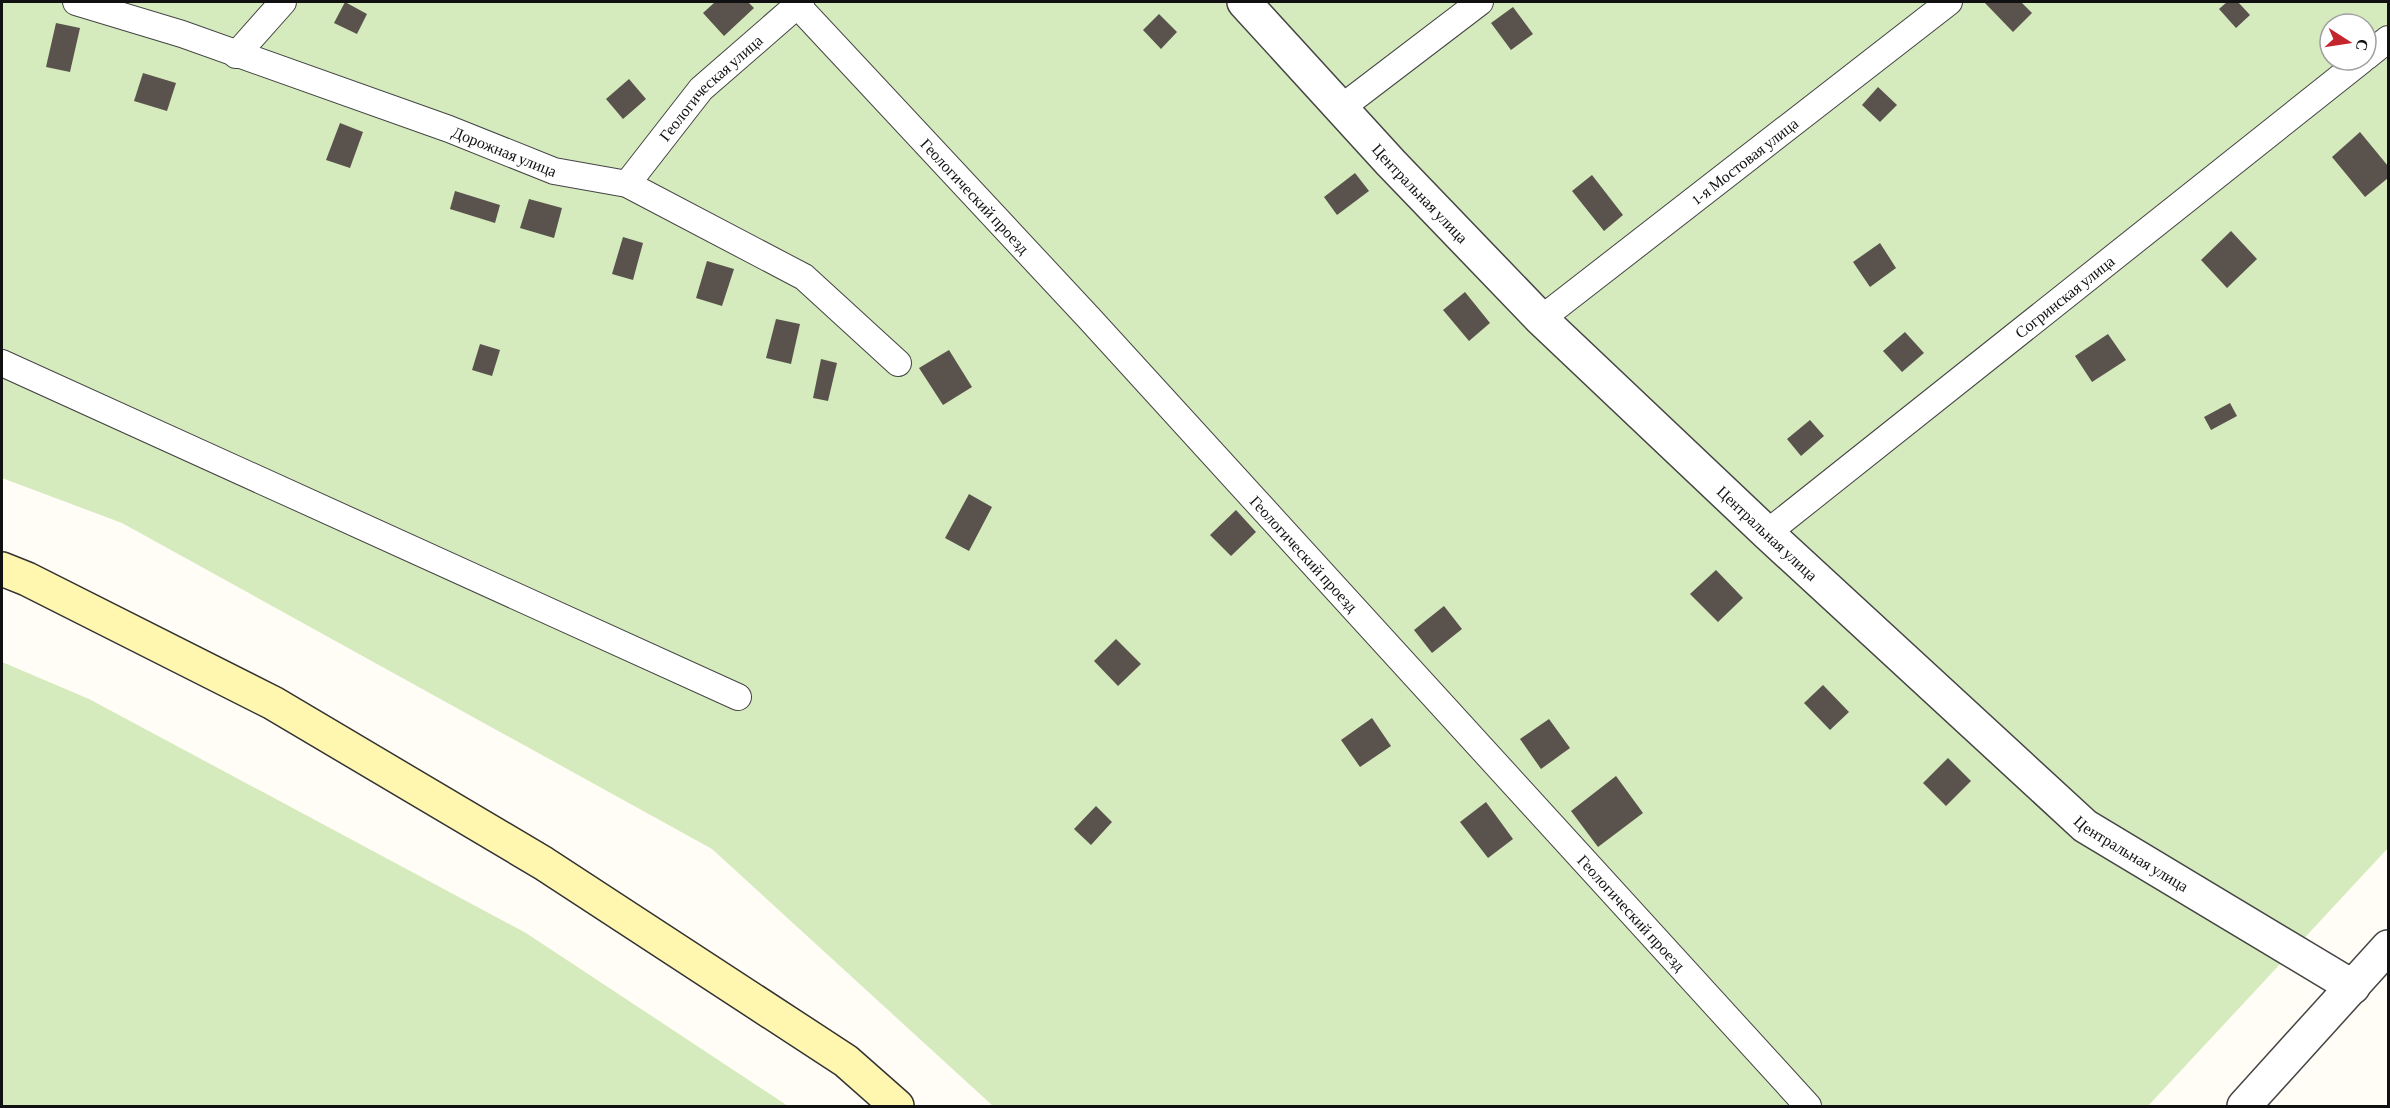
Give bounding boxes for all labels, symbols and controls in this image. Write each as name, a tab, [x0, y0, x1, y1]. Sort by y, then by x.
north arrow	[2318, 12, 2378, 72]
street label: Геологическая улица	[656, 31, 766, 144]
text: С	[2353, 38, 2372, 52]
street label: 1-я Мостовая улица	[1688, 114, 1801, 207]
street label: Дорожная улица	[449, 123, 559, 180]
street label: Геологический проезд	[917, 135, 1033, 257]
street label: Центральная улица	[1368, 140, 1471, 246]
street label: Согринская улица	[2011, 252, 2117, 341]
street label: Центральная улица	[1713, 482, 1821, 584]
street label: Геологический проезд	[1247, 492, 1361, 616]
street label: Центральная улица	[2070, 812, 2192, 895]
street label: Геологический проезд	[1574, 851, 1689, 975]

